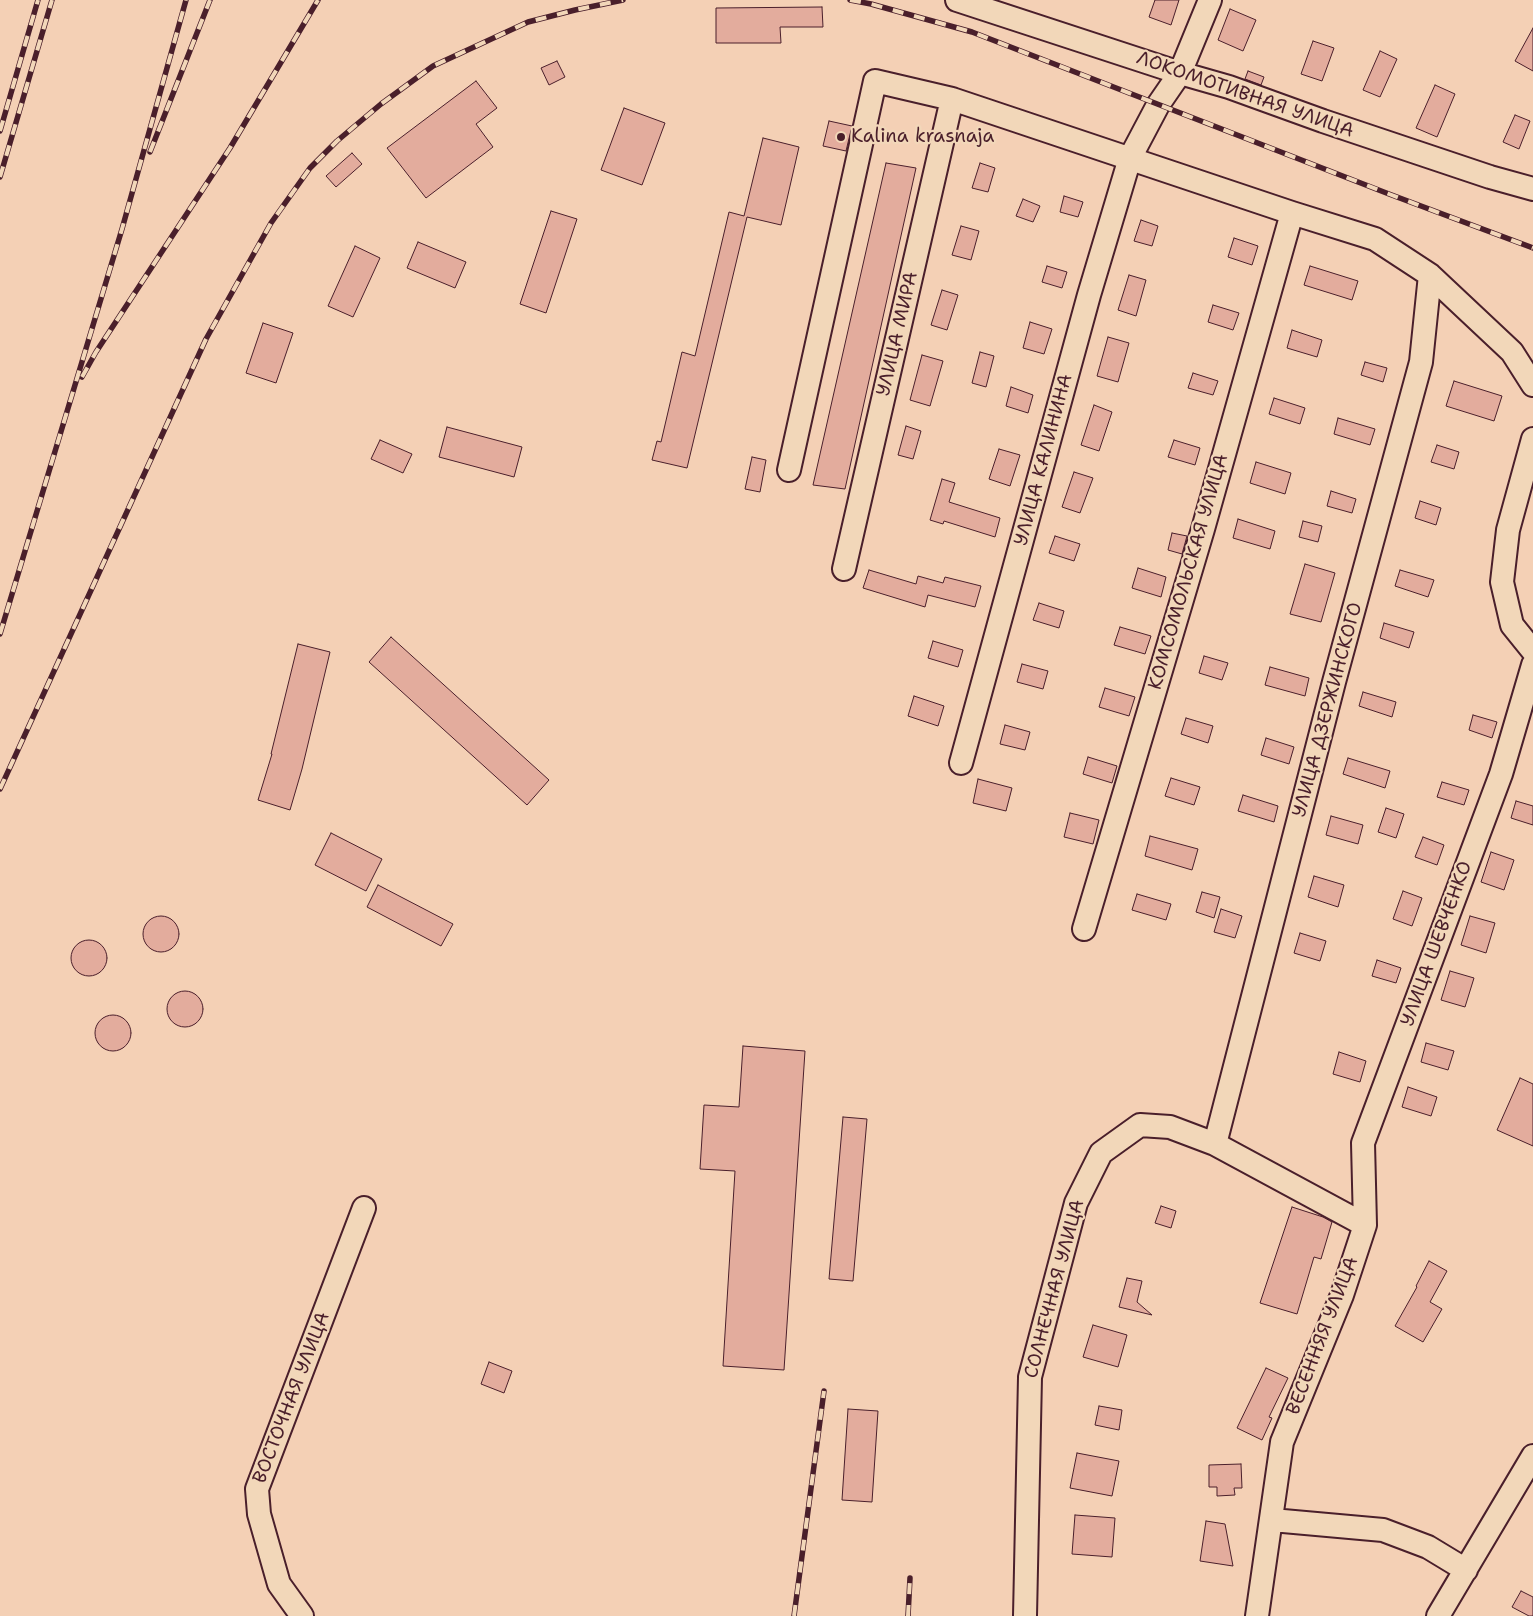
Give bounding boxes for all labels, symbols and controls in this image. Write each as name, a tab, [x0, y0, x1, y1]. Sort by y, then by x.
street label: ЛОКОМОТИВНАЯ УЛИЦА	[1133, 47, 1357, 143]
place label: Kalina krasnaja	[851, 126, 994, 148]
marker: Kalina krasnaja	[835, 131, 847, 143]
street label: УЛИЦА МИРА	[873, 270, 923, 398]
street label: УЛИЦА КАЛИНИНА	[1010, 372, 1078, 548]
street label: КОМСОМОЛЬСКАЯ УЛИЦА	[1144, 451, 1234, 693]
street label: УЛИЦА ДЗЕРЖИНСКОГО	[1288, 600, 1368, 820]
street label: УЛИЦА ШЕВЧЕНКО	[1396, 858, 1478, 1030]
street label: СОЛНЕЧНАЯ УЛИЦА	[1020, 1197, 1090, 1381]
street label: ВЕСЕННЯЯ УЛИЦА	[1282, 1254, 1364, 1418]
street label: ВОСТОЧНАЯ УЛИЦА	[249, 1309, 335, 1487]

